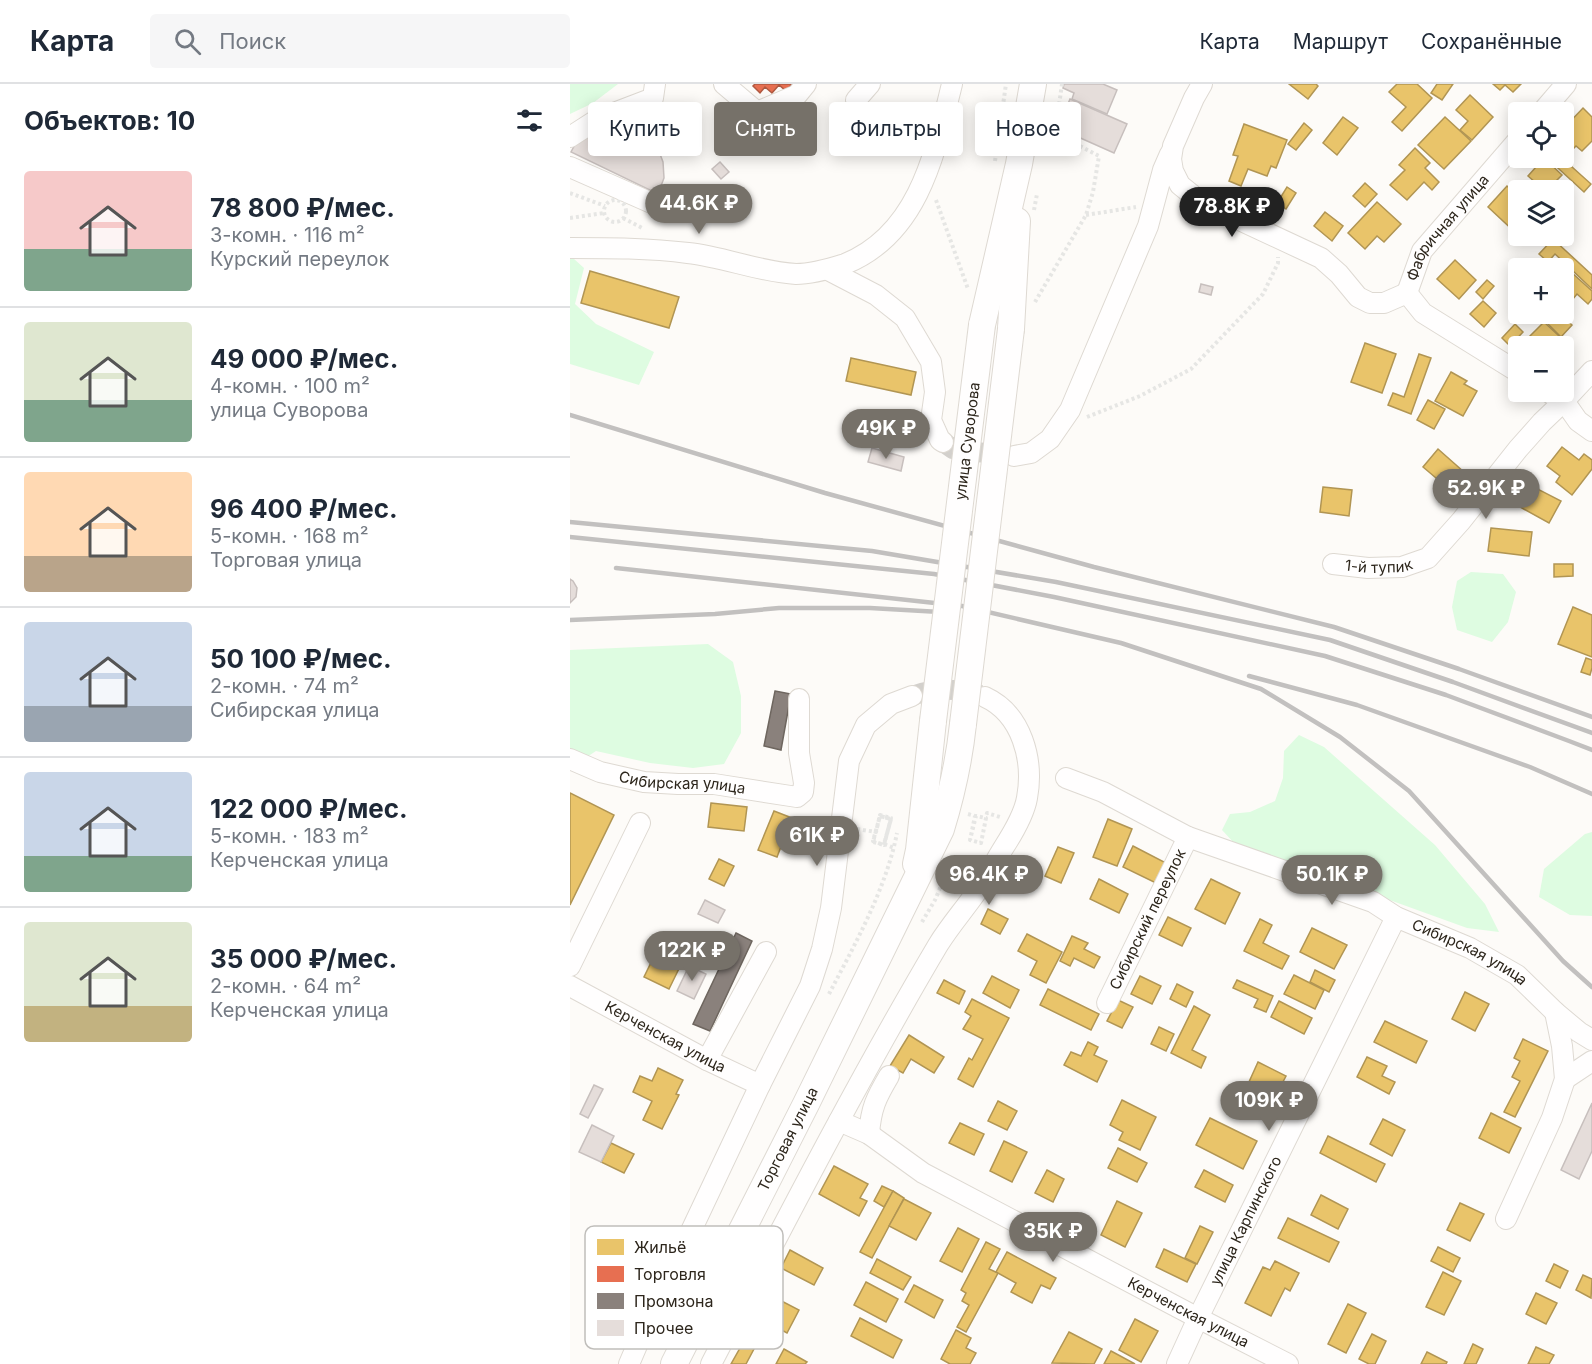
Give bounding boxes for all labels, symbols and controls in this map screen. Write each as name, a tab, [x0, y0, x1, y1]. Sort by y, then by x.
search box	[150, 14, 570, 68]
text: Карта	[30, 24, 114, 58]
icon: search	[171, 25, 204, 58]
text: Поиск	[219, 28, 286, 54]
text: Карта	[1199, 29, 1260, 54]
text: Маршрут	[1293, 29, 1388, 54]
text: Сохранённые	[1421, 29, 1562, 54]
chip: Купить	[588, 102, 702, 156]
chip: Снять	[714, 102, 817, 156]
chip: Фильтры	[829, 102, 963, 156]
chip: Новое	[975, 102, 1081, 156]
map controls	[1508, 102, 1574, 402]
button: locate	[1508, 102, 1574, 168]
icon: filters	[513, 104, 546, 137]
text: Объектов: 10	[24, 105, 195, 136]
street label: Фабричная улица	[1402, 170, 1493, 283]
button: layers	[1508, 180, 1574, 246]
pin: 44.6K ₽	[644, 184, 754, 235]
pin: 78.8K ₽	[1177, 187, 1287, 238]
text: 44.6K ₽	[659, 191, 739, 215]
text: 78 800 ₽/мес.	[210, 192, 395, 223]
text: 78.8K ₽	[1193, 194, 1271, 218]
icon: home	[72, 195, 144, 267]
text: 3-комн. · 116 m²	[210, 223, 365, 247]
text: Курский переулок	[210, 247, 389, 271]
button: +	[1508, 258, 1574, 324]
button: −	[1508, 336, 1574, 402]
text: 49 000 ₽/мес.	[210, 343, 398, 374]
icon: home	[72, 346, 144, 418]
text: 4-комн. · 100 m²	[210, 374, 370, 398]
street label: улица Суворова	[950, 381, 984, 501]
text: улица Суворова	[210, 398, 368, 422]
pin: 49K ₽	[844, 409, 928, 460]
text: 49K ₽	[856, 416, 916, 440]
pin: 52.9K ₽	[1431, 469, 1541, 520]
text: 52.9K ₽	[1447, 476, 1525, 500]
text: 96 400 ₽/мес.	[210, 493, 398, 524]
icon: home	[72, 496, 144, 568]
text: 5-комн. · 168 m²	[210, 524, 369, 548]
text: Торговая улица	[210, 548, 362, 572]
street label: 1-й тупик	[1344, 554, 1415, 577]
text: 50 100 ₽/мес.	[210, 643, 392, 674]
icon: home	[72, 646, 144, 718]
text: 2-комн. · 74 m²	[210, 674, 359, 698]
text: Сибирская улица	[210, 698, 379, 722]
street label: Сибирская улица	[617, 767, 747, 798]
text: 122 000 ₽/мес.	[210, 793, 408, 824]
icon: home	[72, 796, 144, 868]
pin: 61K ₽	[775, 816, 859, 867]
text: 61K ₽	[789, 823, 845, 847]
text: 5-комн. · 183 m²	[210, 824, 369, 848]
street label: Сибирский переулок	[1105, 846, 1190, 993]
text: Керченская улица	[210, 848, 389, 872]
pin: 96.4K ₽	[934, 855, 1044, 906]
pin: 50.1K ₽	[1277, 855, 1387, 906]
text: 96.4K ₽	[949, 862, 1029, 886]
text: 50.1K ₽	[1295, 862, 1369, 886]
street label: Сибирская улица	[1409, 915, 1532, 989]
pin: 122K ₽	[643, 931, 741, 982]
text: 122K ₽	[658, 938, 726, 962]
text: 35 000 ₽/мес.	[210, 943, 397, 974]
icon: home	[72, 946, 144, 1018]
text: 2-комн. · 64 m²	[210, 974, 361, 998]
street label: Керченская улица	[602, 997, 729, 1076]
text: Керченская улица	[210, 998, 389, 1022]
pin: 109K ₽	[1220, 1081, 1318, 1132]
street label: Торговая улица	[753, 1084, 822, 1194]
text: 109K ₽	[1234, 1088, 1304, 1112]
street label: улица Карпинского	[1206, 1153, 1285, 1288]
pin: 35K ₽	[1011, 1212, 1095, 1263]
text: 35K ₽	[1023, 1219, 1083, 1243]
legend	[585, 1226, 783, 1349]
text: Жильё	[634, 1237, 686, 1257]
text: Торговля	[634, 1264, 706, 1284]
street label: Керченская улица	[1125, 1273, 1252, 1351]
text: Промзона	[634, 1291, 714, 1311]
text: Прочее	[634, 1318, 693, 1338]

